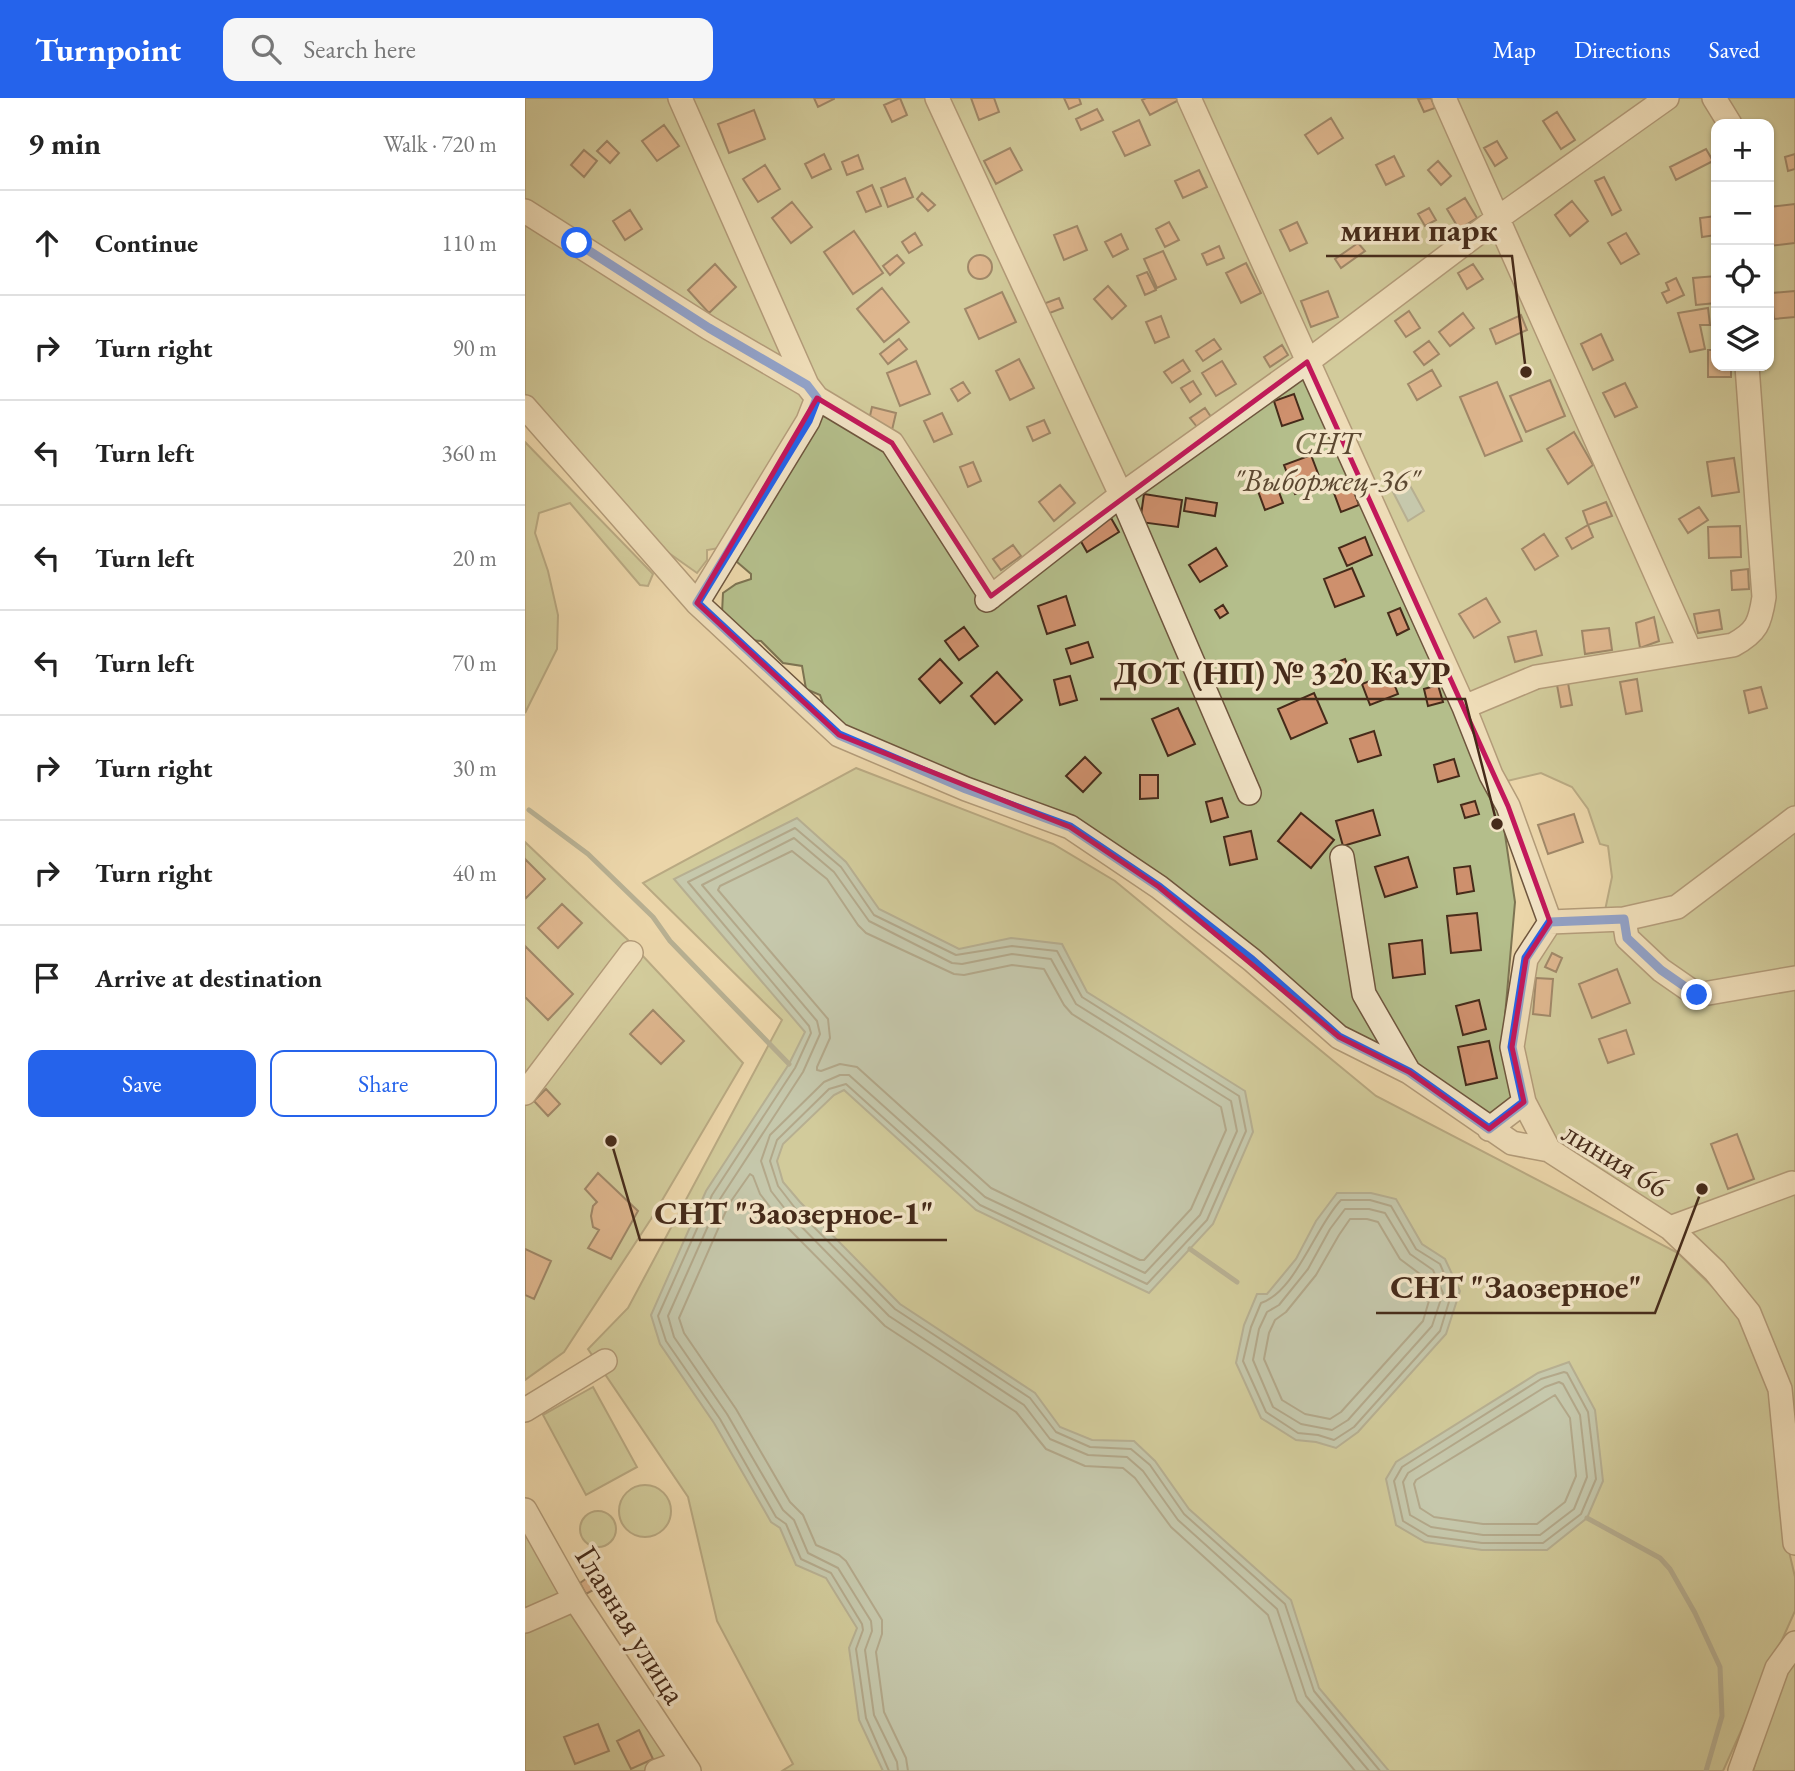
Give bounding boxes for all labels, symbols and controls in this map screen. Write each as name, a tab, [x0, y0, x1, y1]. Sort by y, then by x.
search box	[223, 18, 713, 81]
text: Turnpoint	[35, 28, 181, 71]
icon: search	[247, 30, 285, 68]
text: Search here	[303, 32, 416, 66]
text: Map	[1493, 34, 1536, 65]
text: Directions	[1574, 34, 1671, 65]
text: Saved	[1709, 34, 1760, 65]
map controls	[1711, 119, 1774, 371]
button: +	[1711, 119, 1774, 182]
text: 9 min	[28, 124, 101, 163]
text: Walk · 720 m	[383, 129, 497, 159]
button: −	[1711, 182, 1774, 245]
callout: мини парк	[1326, 202, 1512, 256]
text: мини парк	[1340, 208, 1498, 251]
icon: ahead	[28, 224, 66, 262]
text: Continue	[95, 226, 198, 260]
route start	[561, 227, 592, 258]
text: 110 m	[441, 228, 497, 258]
button: locate	[1711, 245, 1774, 308]
button: layers	[1711, 308, 1774, 371]
icon: right	[28, 329, 66, 367]
text: Turn right	[95, 331, 213, 365]
text: 90 m	[452, 333, 497, 363]
park label: СНТ "Выборжец-36"	[1233, 422, 1423, 501]
icon: left	[28, 434, 66, 472]
text: Turn left	[95, 436, 194, 470]
text: 360 m	[441, 438, 497, 468]
icon: left	[28, 539, 66, 577]
text: Turn left	[95, 541, 194, 575]
text: 20 m	[452, 543, 497, 573]
icon: left	[28, 644, 66, 682]
callout: ДОТ (НП) № 320 КаУР	[1100, 645, 1465, 699]
text: Turn left	[95, 646, 194, 680]
text: 70 m	[452, 648, 497, 678]
text: ДОТ (НП) № 320 КаУР	[1114, 651, 1450, 694]
icon: right	[28, 749, 66, 787]
text: Turn right	[95, 751, 213, 785]
text: 30 m	[452, 753, 497, 783]
icon: right	[28, 854, 66, 892]
text: Turn right	[95, 856, 213, 890]
text: 40 m	[452, 858, 497, 888]
icon: arrive	[28, 959, 66, 997]
text: Arrive at destination	[95, 961, 322, 995]
route end	[1681, 979, 1712, 1010]
button: Save	[28, 1050, 256, 1117]
button: Share	[270, 1050, 497, 1117]
street label: линия 66	[1555, 1111, 1677, 1207]
callout: СНТ "Заозерное-1"	[640, 1186, 947, 1240]
text: СНТ "Заозерное-1"	[654, 1191, 934, 1234]
callout: СНТ "Заозерное"	[1376, 1259, 1655, 1313]
text: СНТ "Заозерное"	[1390, 1265, 1642, 1308]
street label: Главная улица	[566, 1538, 696, 1712]

